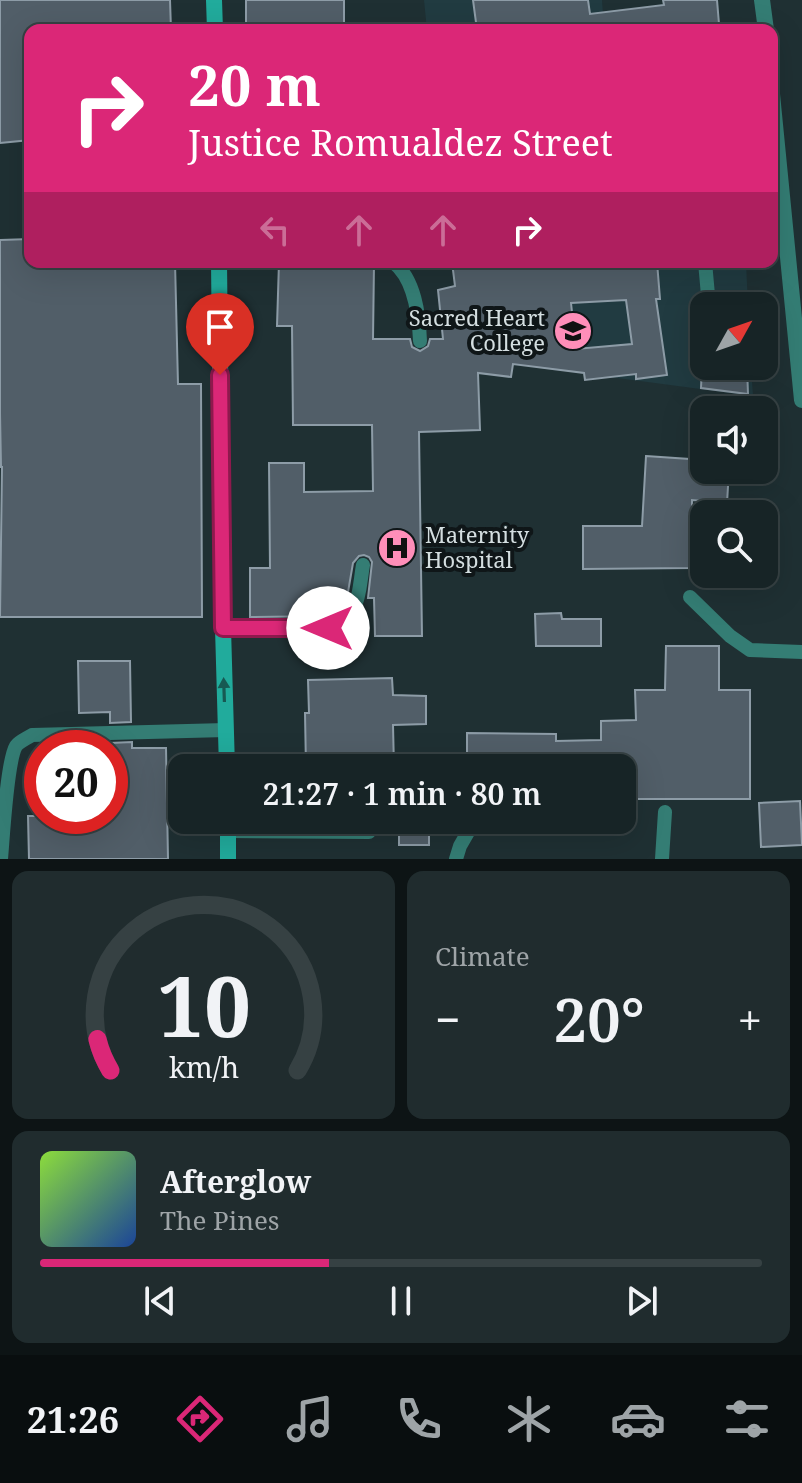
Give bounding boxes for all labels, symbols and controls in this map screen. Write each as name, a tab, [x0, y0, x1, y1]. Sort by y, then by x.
text: 20 m	[188, 46, 321, 122]
icon: right	[56, 56, 160, 160]
text: Justice Romualdez Street	[188, 118, 613, 167]
icon: left	[253, 208, 297, 252]
icon: ahead	[337, 208, 381, 252]
icon: ahead	[421, 208, 465, 252]
icon: right	[505, 208, 549, 252]
north arrow	[690, 292, 778, 380]
map controls	[690, 292, 778, 588]
pin	[186, 293, 254, 375]
place label: Sacred Heart College	[409, 302, 545, 357]
icon: arrive	[198, 305, 242, 349]
school or university icon: Sacred Heart College	[552, 310, 594, 352]
button: sound	[690, 396, 778, 484]
button: search	[690, 500, 778, 588]
place label: Maternity Hospital	[425, 519, 530, 574]
hospital icon: Maternity Hospital	[376, 527, 418, 569]
position arrow	[286, 586, 370, 670]
one-way arrow	[218, 677, 231, 702]
speed limit sign: 20	[24, 730, 128, 834]
text: 21:27 · 1 min · 80 m	[263, 773, 541, 814]
text: Climate	[435, 938, 530, 974]
text: 10	[156, 948, 251, 1061]
text: 20°	[553, 978, 645, 1060]
text: −	[435, 989, 460, 1049]
text: +	[737, 989, 762, 1049]
text: km/h	[168, 1047, 239, 1086]
text: Afterglow	[160, 1161, 311, 1202]
text: The Pines	[160, 1202, 280, 1238]
icon: previous	[138, 1279, 182, 1323]
icon: pause	[379, 1279, 423, 1323]
icon: next	[620, 1279, 664, 1323]
icon: directions	[172, 1391, 228, 1447]
icon: music	[282, 1391, 338, 1447]
icon: phone	[391, 1391, 447, 1447]
icon: climate	[501, 1391, 557, 1447]
icon: car	[610, 1391, 666, 1447]
icon: filters	[719, 1391, 775, 1447]
text: 21:26	[27, 1395, 119, 1444]

